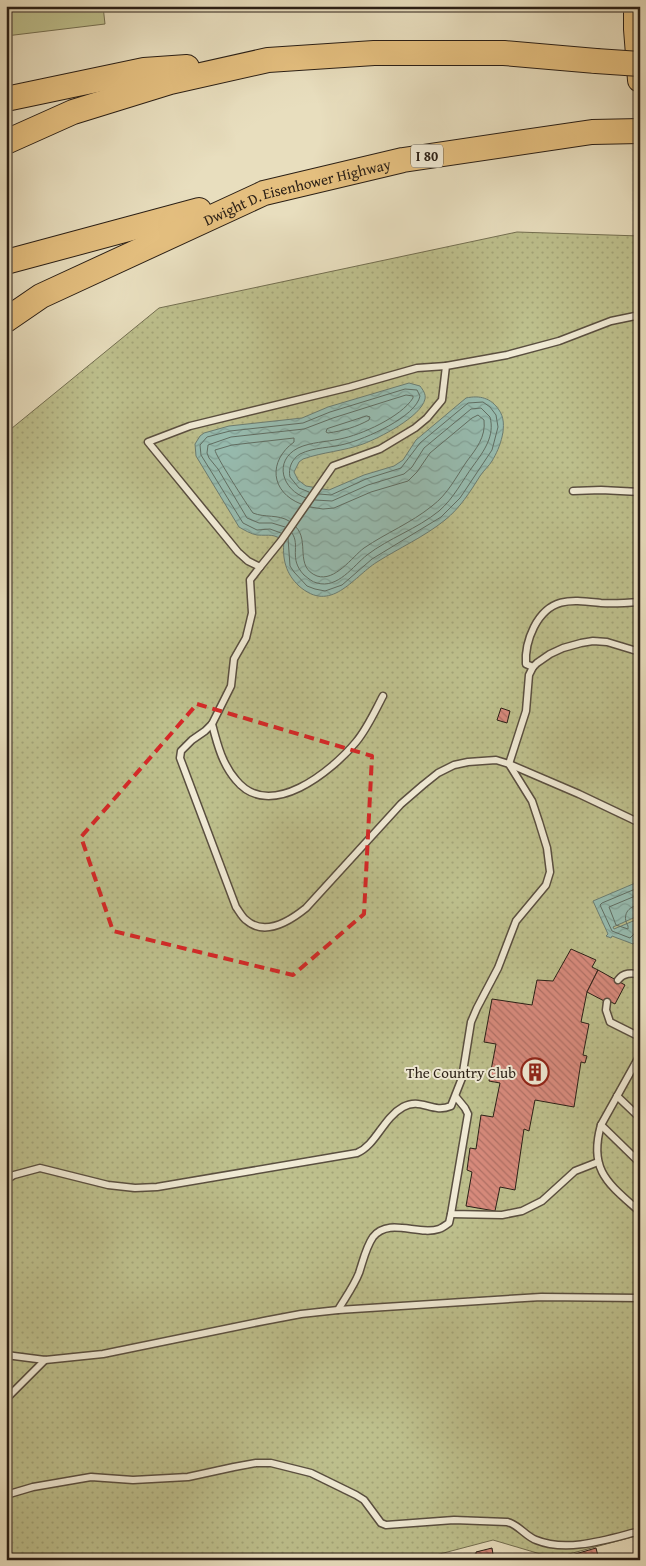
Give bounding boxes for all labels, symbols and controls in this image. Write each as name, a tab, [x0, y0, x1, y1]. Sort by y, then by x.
road number: I 80	[411, 144, 443, 168]
street label: Dwight D. Eisenhower Highway	[200, 153, 393, 230]
building icon: The Country Club	[520, 1057, 550, 1087]
place label: The Country Club	[406, 1062, 516, 1083]

